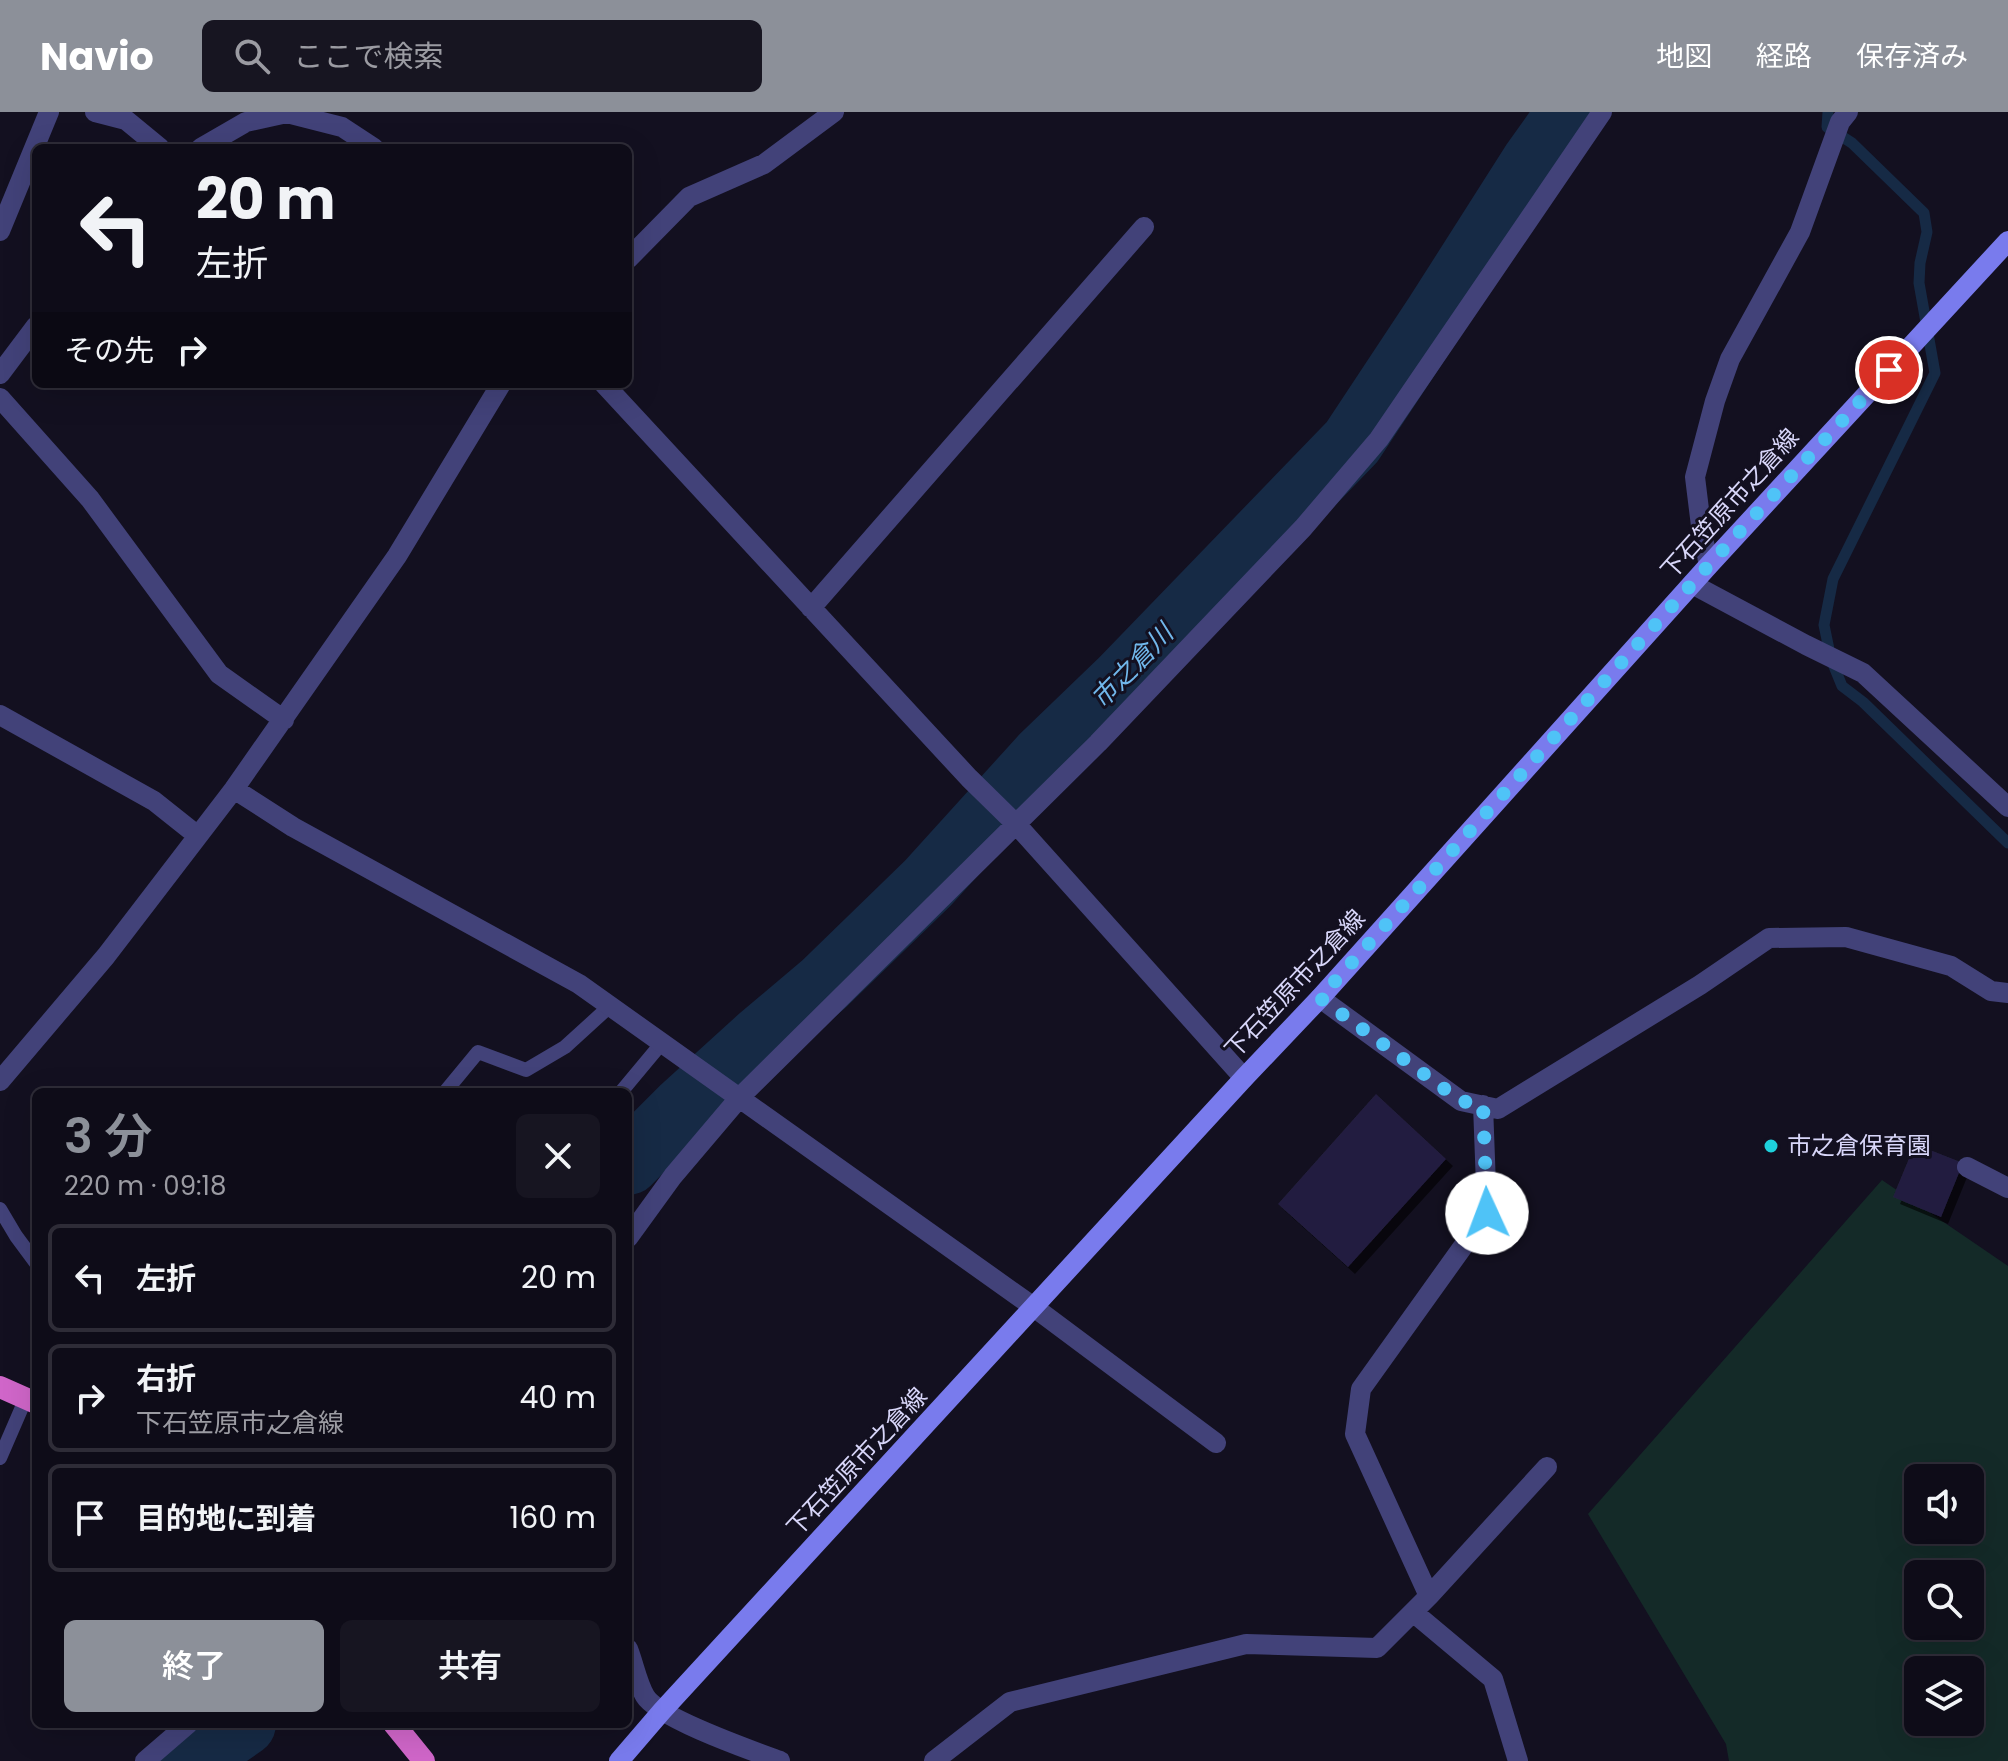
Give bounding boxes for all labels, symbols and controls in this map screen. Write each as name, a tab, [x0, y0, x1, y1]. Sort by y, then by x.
search box	[202, 20, 762, 92]
text: Navio	[40, 30, 154, 83]
icon: search	[230, 34, 274, 78]
text: ここで検索	[294, 35, 444, 78]
text: 地図	[1656, 37, 1712, 76]
text: 経路	[1756, 37, 1812, 76]
text: 保存済み	[1856, 37, 1968, 76]
text: 20 m	[196, 160, 336, 239]
icon: left	[64, 176, 168, 280]
text: 左折	[196, 238, 268, 289]
icon: right	[170, 328, 214, 372]
text: その先	[64, 329, 154, 372]
pin	[1855, 336, 1923, 404]
icon: arrive	[1867, 348, 1911, 392]
street label: 下石笠原市之倉線	[1653, 421, 1806, 586]
water label: 市之倉川	[1083, 614, 1183, 716]
street label: 下石笠原市之倉線	[1217, 902, 1372, 1065]
text: 3 分	[64, 1103, 152, 1170]
button: close	[516, 1114, 600, 1198]
place label: 市之倉保育園	[1787, 1129, 1931, 1162]
marker: 市之倉保育園	[1762, 1137, 1780, 1155]
text: 220 m · 09:18	[64, 1168, 226, 1204]
position arrow	[1445, 1171, 1529, 1255]
icon: left	[68, 1256, 112, 1300]
text: 20 m	[521, 1256, 596, 1299]
text: 左折	[136, 1257, 196, 1300]
text: 右折	[136, 1357, 196, 1400]
icon: right	[68, 1376, 112, 1420]
text: 40 m	[519, 1376, 596, 1419]
street label: 下石笠原市之倉線	[779, 1380, 934, 1543]
text: 下石笠原市之倉線	[136, 1405, 344, 1441]
map controls	[1904, 1464, 1984, 1736]
button: sound	[1904, 1464, 1984, 1544]
icon: arrive	[68, 1496, 112, 1540]
text: 160 m	[510, 1496, 596, 1539]
text: 目的地に到着	[136, 1497, 316, 1540]
button: search	[1904, 1560, 1984, 1640]
button: 終了	[64, 1620, 324, 1712]
button: 共有	[340, 1620, 600, 1712]
button: layers	[1904, 1656, 1984, 1736]

